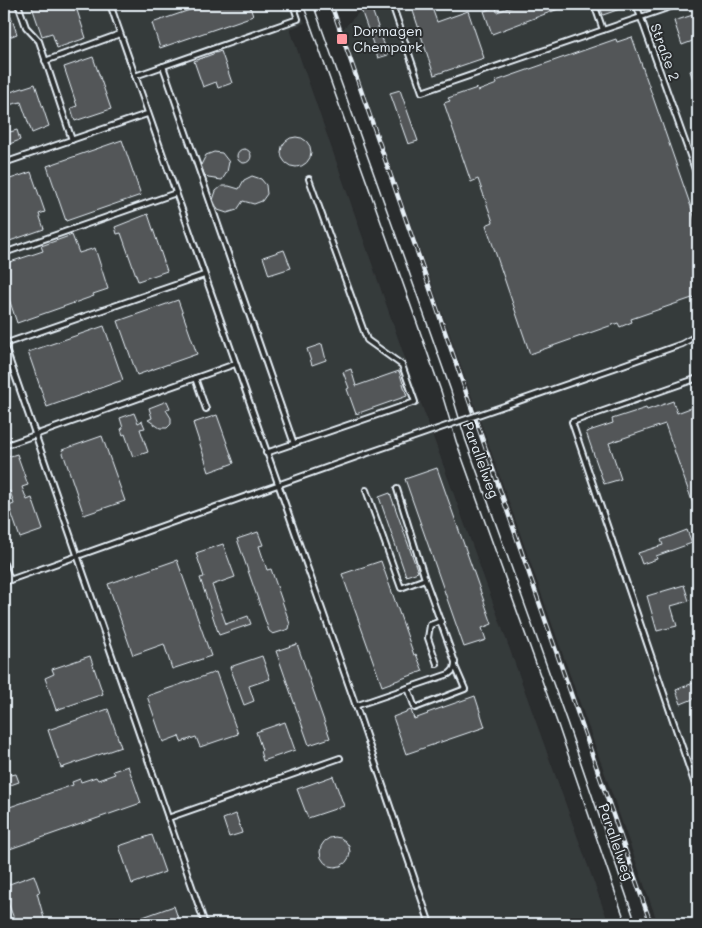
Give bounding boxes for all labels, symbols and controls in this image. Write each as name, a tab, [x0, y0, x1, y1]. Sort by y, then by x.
place label: Dormagen Chempark	[353, 21, 423, 56]
street label: Straße 2	[646, 21, 685, 83]
marker: Dormagen Chempark	[335, 32, 349, 46]
street label: Parallelweg	[459, 419, 504, 501]
street label: Parallelweg	[594, 801, 638, 883]

